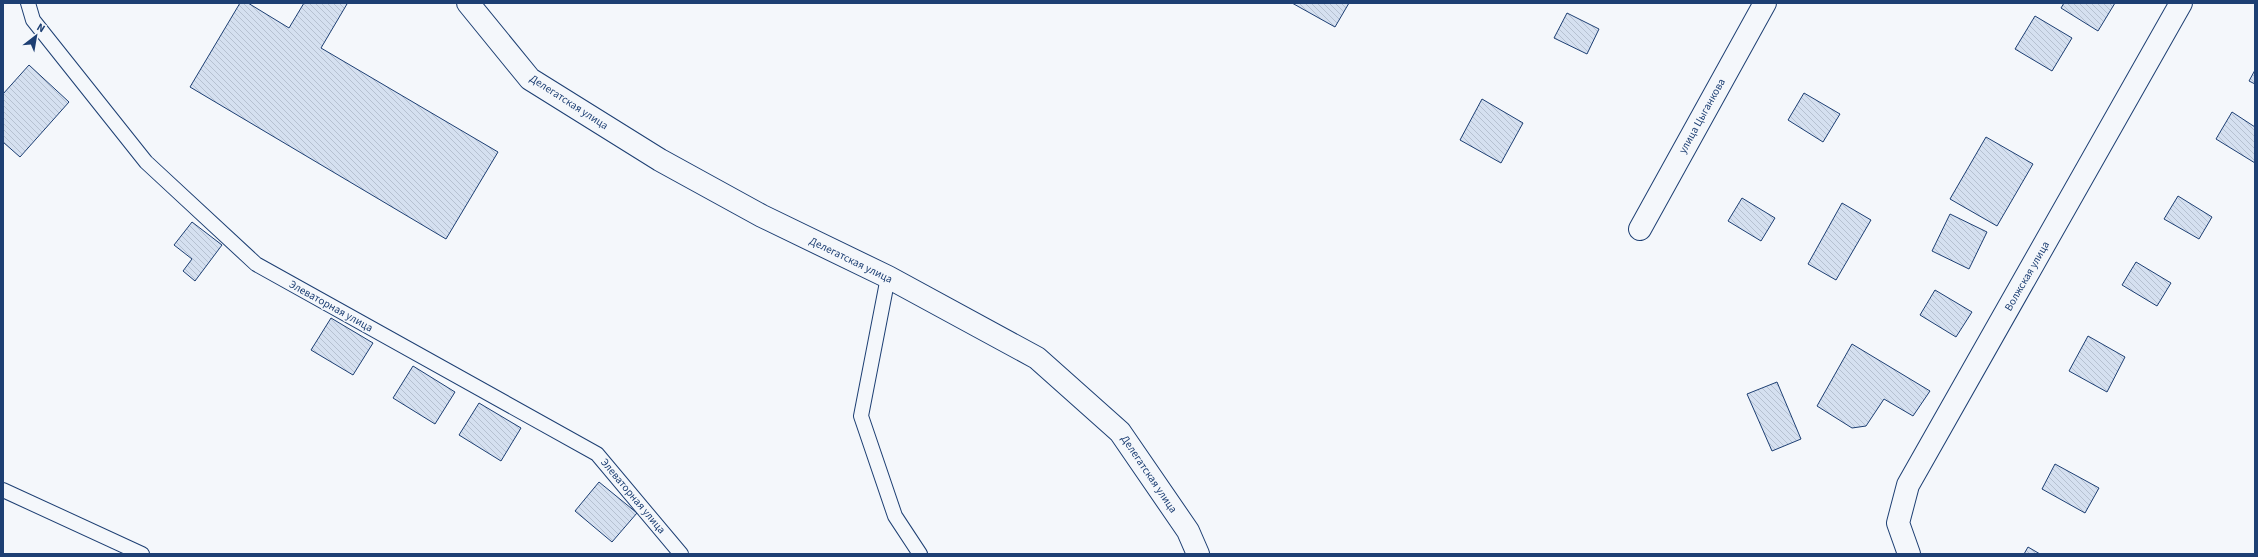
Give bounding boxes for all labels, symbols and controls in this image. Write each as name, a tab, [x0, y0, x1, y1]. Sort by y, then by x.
north arrow	[16, 16, 56, 56]
text: N	[34, 20, 48, 36]
street label: Делегатская улица	[527, 71, 611, 133]
street label: улица Цыганкова	[1675, 76, 1729, 156]
street label: Делегатская улица	[807, 233, 895, 287]
street label: Волжская улица	[2001, 238, 2053, 314]
street label: Элеваторная улица	[286, 277, 376, 335]
street label: Делегатская улица	[1117, 432, 1181, 516]
street label: Элеваторная улица	[597, 455, 669, 537]

